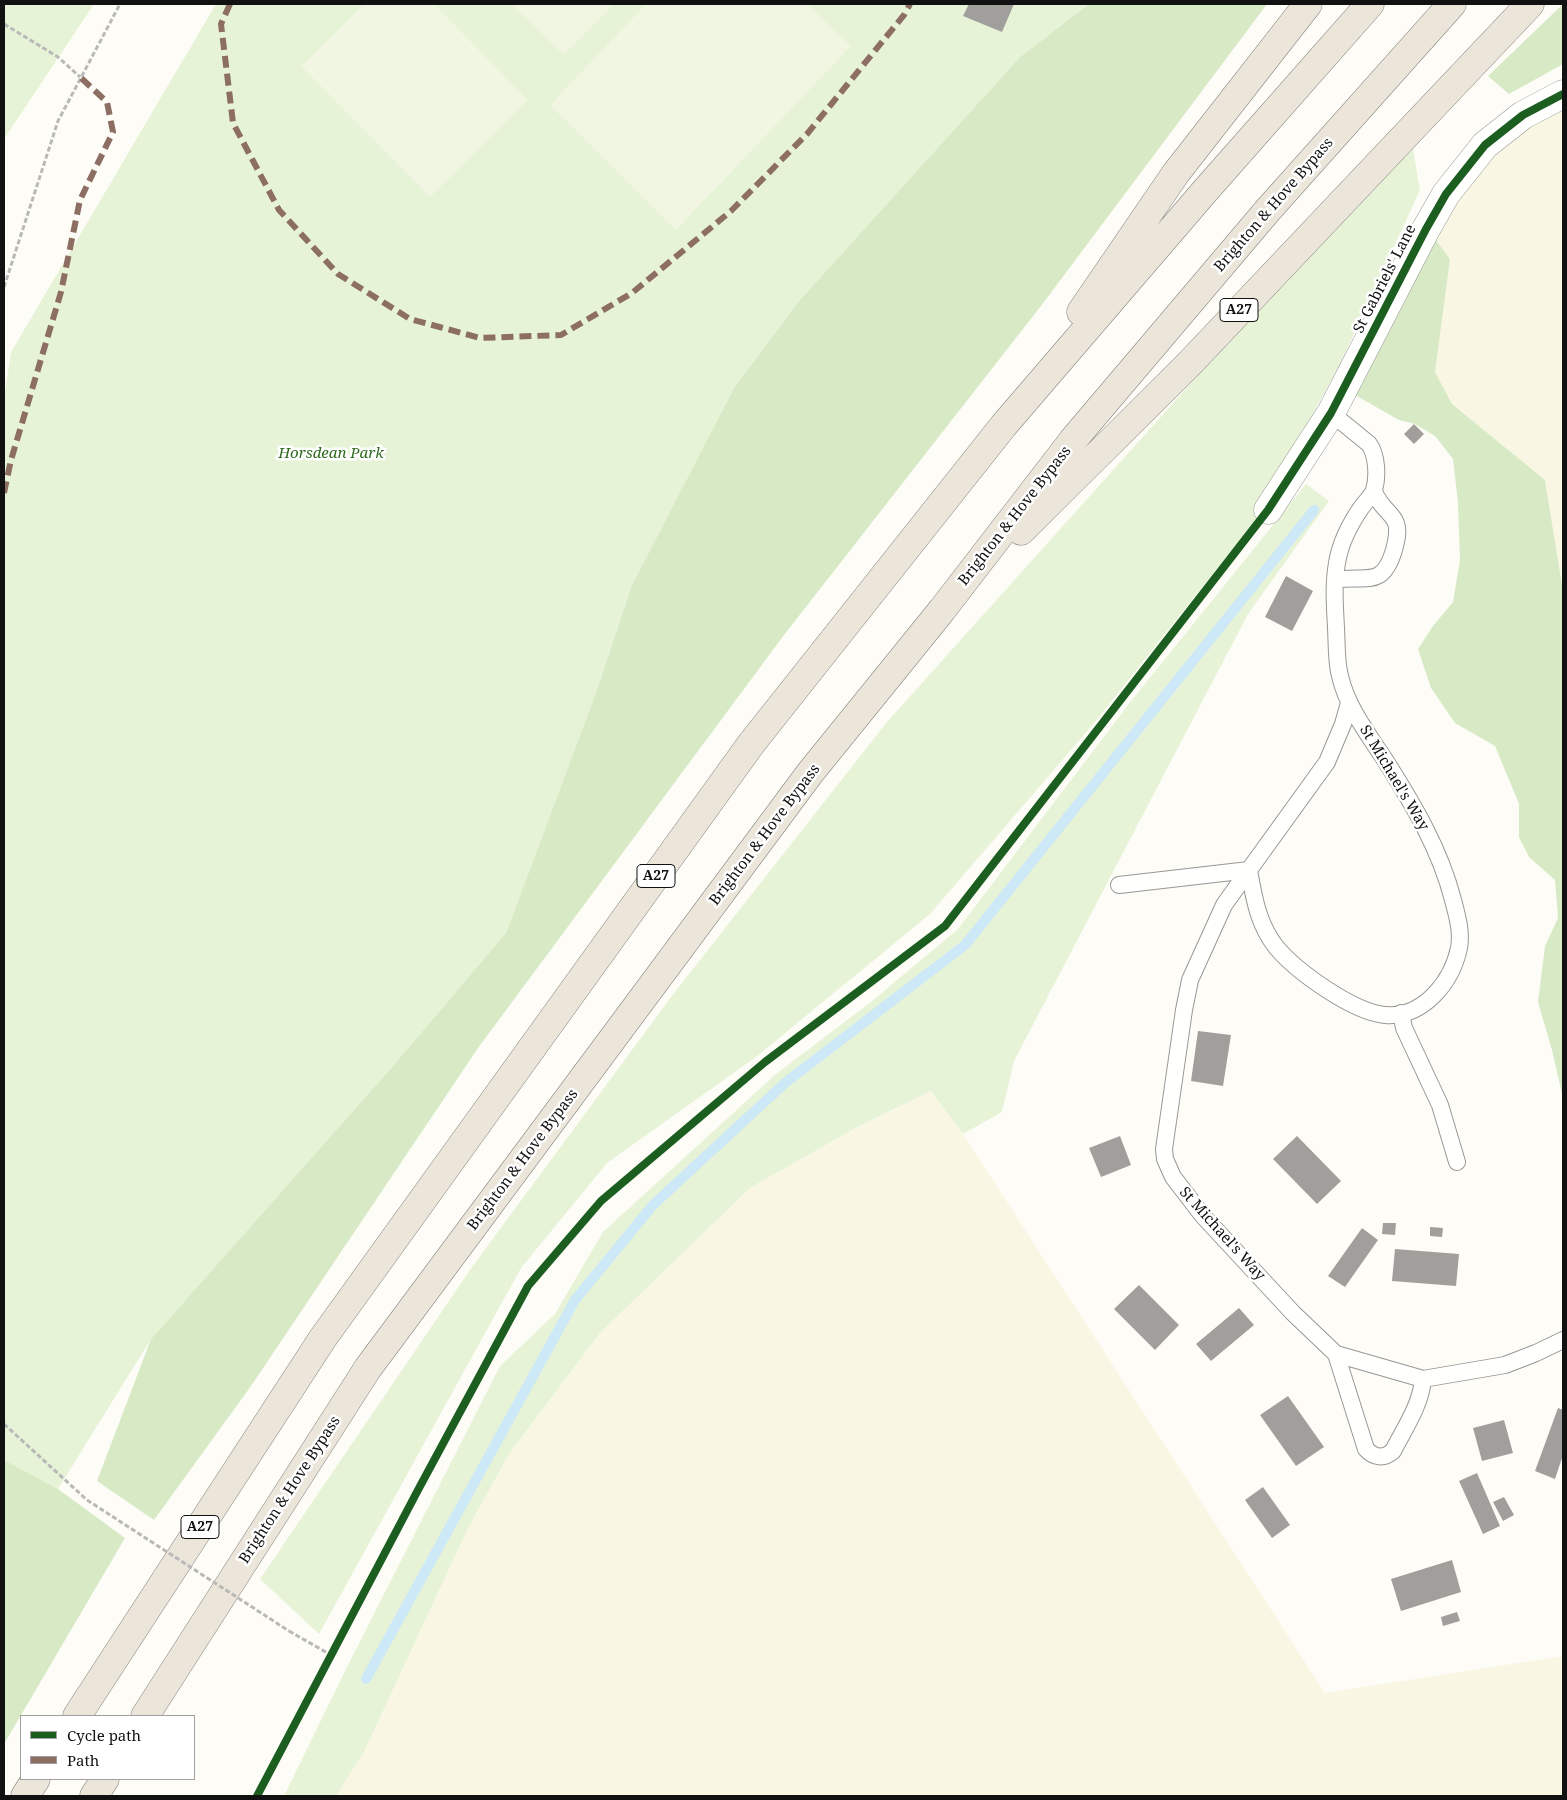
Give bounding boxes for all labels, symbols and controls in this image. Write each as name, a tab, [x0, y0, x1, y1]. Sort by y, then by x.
street label: Brighton & Hove Bypass	[1211, 134, 1337, 276]
street label: St Gabriels' Lane	[1350, 222, 1420, 336]
road number: A27	[1220, 298, 1258, 322]
street label: Brighton & Hove Bypass	[955, 443, 1075, 589]
park label: Horsdean Park	[278, 445, 384, 463]
street label: St Michael's Way	[1356, 722, 1432, 834]
street label: Brighton & Hove Bypass	[706, 761, 824, 909]
road number: A27	[637, 864, 675, 888]
street label: Brighton & Hove Bypass	[464, 1086, 582, 1234]
street label: St Michael's Way	[1175, 1184, 1269, 1284]
street label: Brighton & Hove Bypass	[236, 1413, 344, 1567]
road number: A27	[181, 1515, 219, 1538]
legend	[20, 1715, 195, 1780]
text: Cycle path	[67, 1725, 141, 1745]
text: Path	[67, 1750, 99, 1770]

